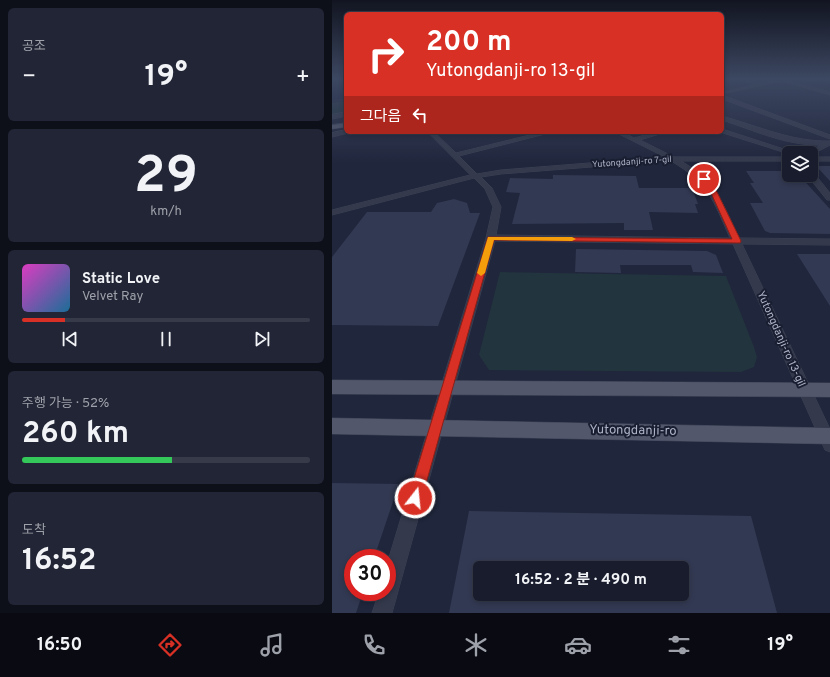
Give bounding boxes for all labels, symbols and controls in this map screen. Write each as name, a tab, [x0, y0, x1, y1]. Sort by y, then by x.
text: 200 m	[426, 25, 512, 61]
icon: right	[360, 28, 412, 80]
text: 공조	[22, 39, 46, 55]
text: 19°	[145, 59, 187, 96]
text: Yutongdanji-ro 13-gil	[426, 60, 595, 83]
text: −	[22, 64, 36, 91]
text: +	[296, 64, 310, 91]
icon: left	[409, 104, 431, 126]
text: 그다음	[360, 108, 401, 127]
text: 29	[134, 145, 198, 211]
map controls	[782, 146, 818, 182]
button: layers	[782, 146, 818, 182]
street label: Yutongdanji-ro 7-gil	[592, 154, 672, 170]
pin	[687, 162, 721, 196]
icon: arrive	[693, 168, 715, 190]
text: km/h	[150, 204, 182, 220]
text: Static Love	[82, 270, 160, 289]
text: Velvet Ray	[82, 289, 143, 305]
street label: Yutongdanji-ro 13-gil	[754, 289, 808, 389]
icon: previous	[59, 328, 81, 350]
icon: pause	[155, 328, 177, 350]
icon: next	[251, 328, 273, 350]
text: 주행 가능 · 52%	[22, 396, 109, 412]
text: 260 km	[22, 416, 129, 453]
street label: Yutongdanji-ro	[589, 422, 677, 440]
position arrow	[394, 477, 436, 519]
text: 도착	[22, 523, 46, 539]
text: 16:52	[22, 543, 96, 580]
speed limit sign: 30	[344, 549, 396, 601]
text: 16:52 · 2 분 · 490 m	[515, 571, 647, 590]
icon: directions	[156, 631, 184, 659]
icon: music	[258, 631, 286, 659]
icon: phone	[360, 631, 388, 659]
icon: climate	[462, 631, 490, 659]
icon: car	[564, 631, 592, 659]
icon: filters	[665, 631, 693, 659]
text: 16:50	[37, 634, 82, 657]
text: 19°	[767, 634, 793, 657]

